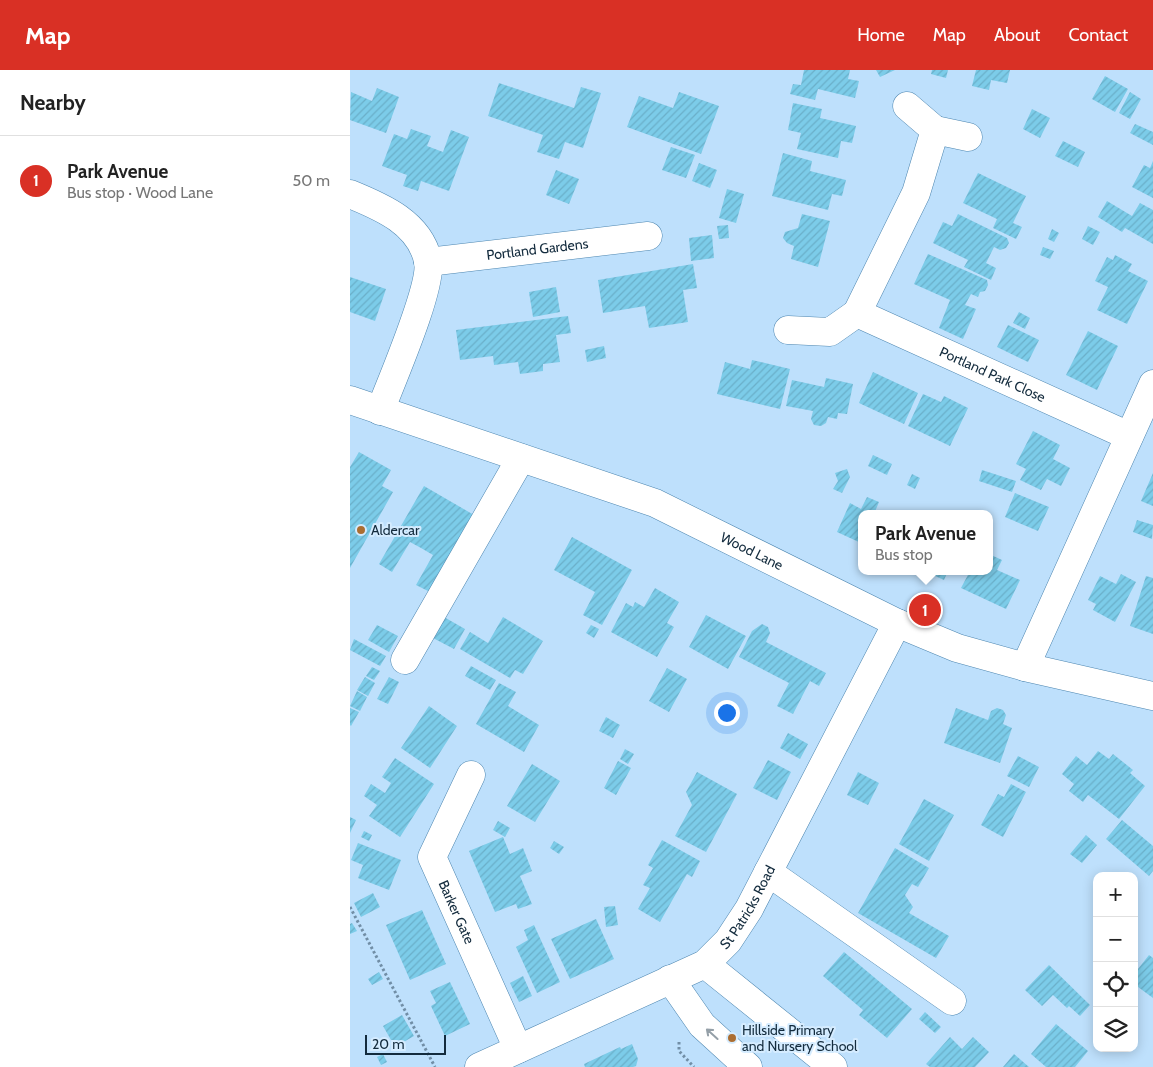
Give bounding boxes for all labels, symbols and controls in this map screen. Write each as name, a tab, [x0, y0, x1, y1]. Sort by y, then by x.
text: Map	[25, 21, 71, 50]
text: Home	[857, 24, 905, 46]
text: Map	[933, 24, 966, 46]
text: About	[994, 24, 1040, 46]
text: Contact	[1068, 24, 1128, 46]
text: Nearby	[20, 90, 86, 115]
text: Park Avenue	[67, 160, 168, 183]
text: 1	[33, 171, 39, 190]
text: 50 m	[293, 171, 330, 190]
text: Bus stop · Wood Lane	[67, 183, 213, 202]
street label: Portland Gardens	[485, 234, 589, 264]
street label: Portland Park Close	[937, 343, 1048, 406]
popup	[858, 510, 993, 575]
place label: Aldercar	[371, 521, 420, 539]
text: Park Avenue	[875, 522, 976, 545]
marker: Aldercar	[355, 524, 367, 536]
street label: Wood Lane	[717, 528, 786, 574]
text: Bus stop	[875, 545, 933, 564]
pin: 1	[909, 591, 941, 629]
your location	[714, 700, 740, 726]
street label: St Patricks Road	[716, 862, 779, 953]
map controls	[1093, 872, 1138, 1052]
button: +	[1093, 872, 1138, 917]
street label: Barker Gate	[434, 877, 479, 947]
button: −	[1093, 917, 1138, 962]
button: locate	[1093, 962, 1138, 1007]
button: layers	[1093, 1007, 1138, 1052]
place label: Hillside Primary and Nursery School	[742, 1021, 858, 1055]
one-way arrow	[706, 1028, 719, 1040]
scale bar	[365, 1032, 446, 1055]
marker: Hillside Primary and Nursery School	[726, 1032, 738, 1044]
text: 20 m	[372, 1035, 405, 1053]

